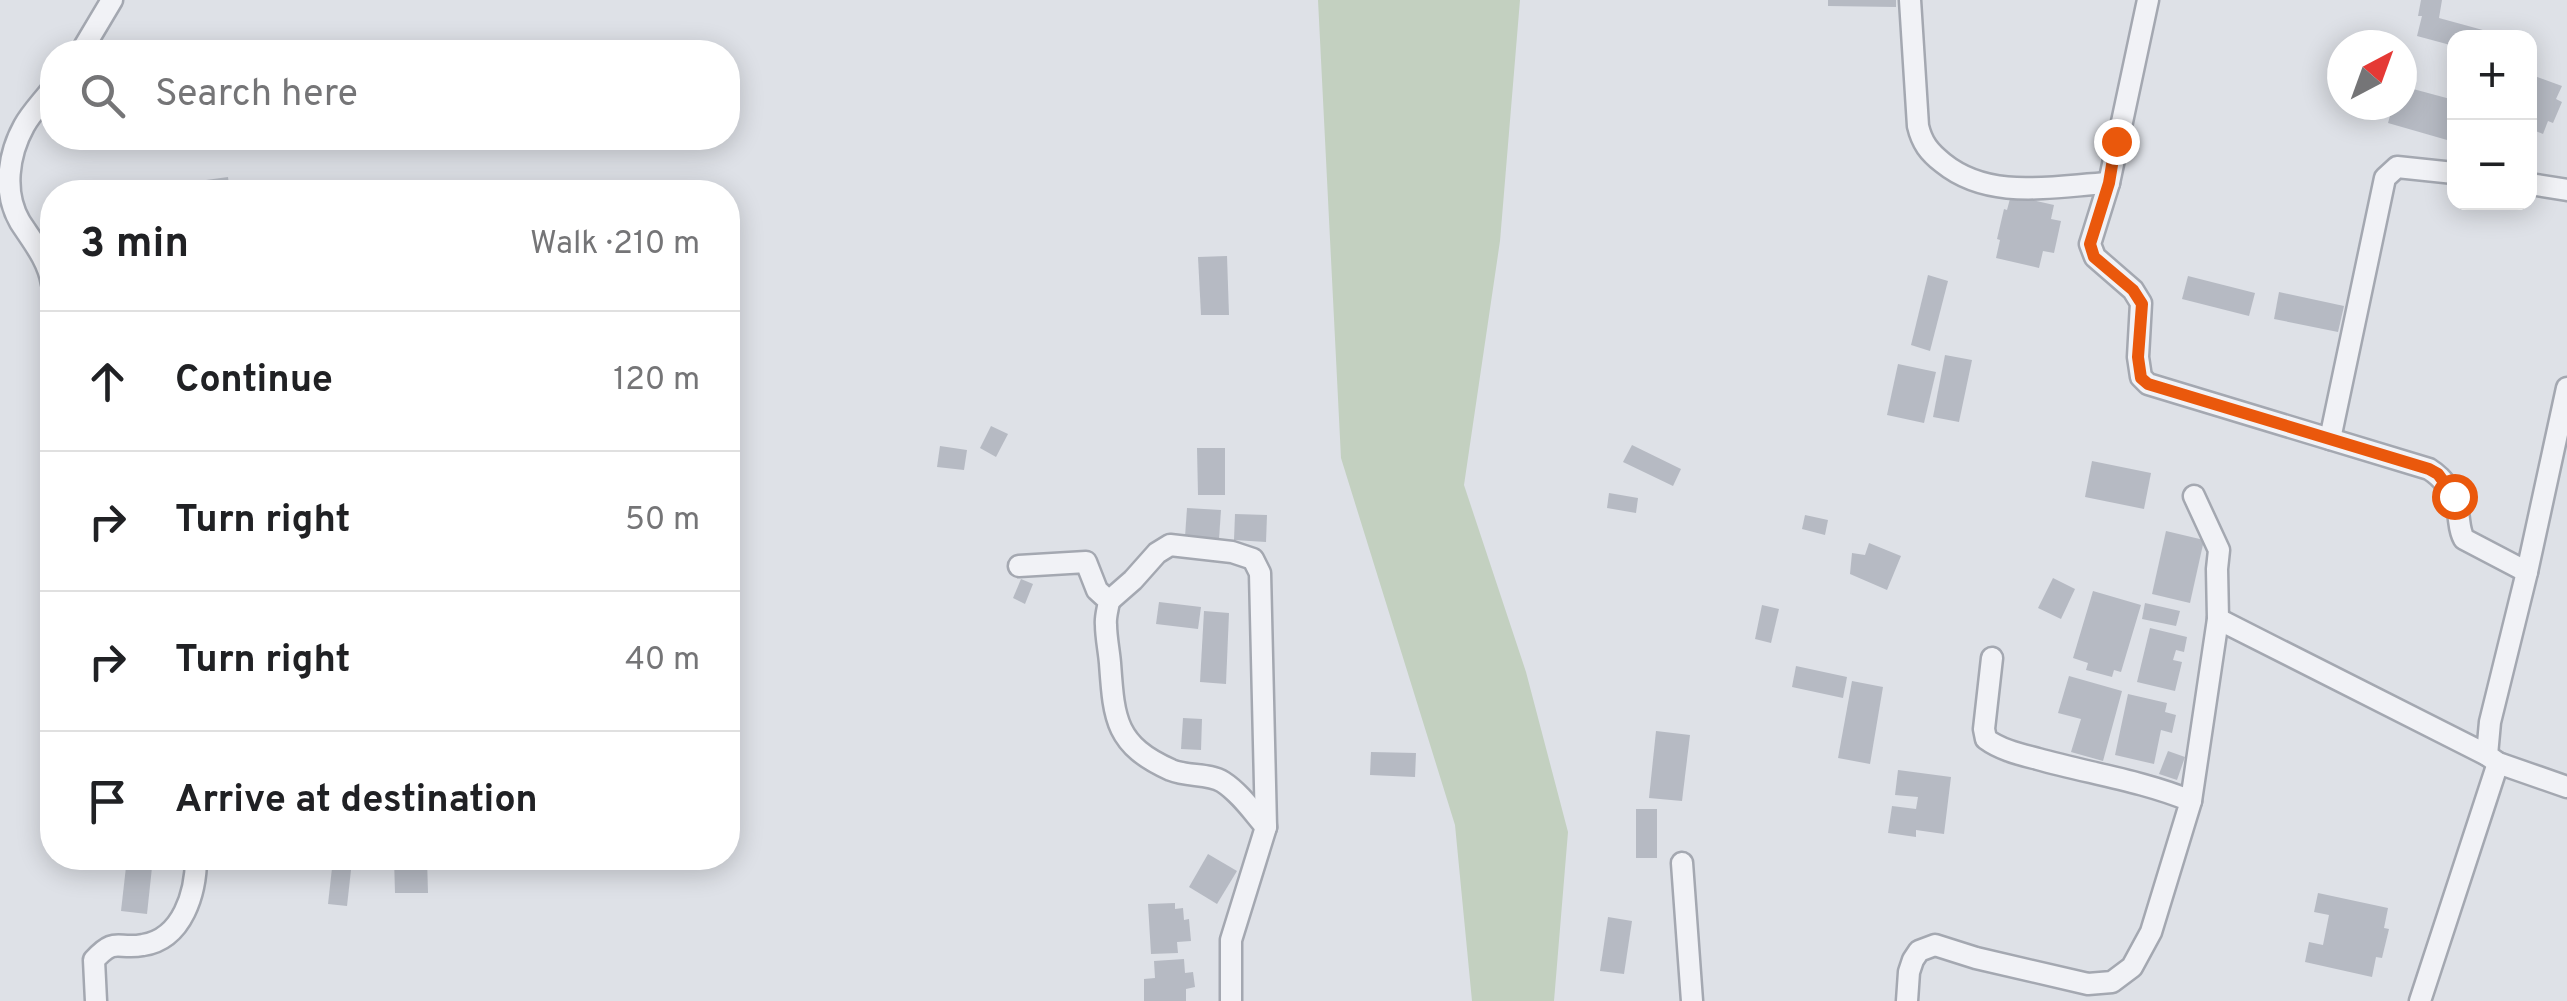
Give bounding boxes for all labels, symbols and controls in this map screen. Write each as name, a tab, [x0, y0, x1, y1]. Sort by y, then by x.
north arrow	[2327, 30, 2417, 120]
map controls	[2447, 30, 2537, 210]
button: +	[2447, 30, 2537, 120]
search box	[40, 40, 740, 150]
icon: search	[75, 68, 130, 123]
text: Search here	[155, 71, 358, 120]
route end	[2094, 119, 2140, 165]
button: −	[2447, 120, 2537, 210]
text: 3 min	[80, 219, 189, 272]
text: Walk · 210 m	[530, 225, 700, 265]
icon: ahead	[80, 354, 135, 409]
text: Continue	[175, 357, 333, 406]
text: 120 m	[613, 361, 700, 401]
route start	[2432, 474, 2478, 520]
icon: right	[80, 494, 135, 549]
text: Turn right	[175, 497, 350, 546]
text: 50 m	[625, 501, 700, 541]
icon: right	[80, 634, 135, 689]
text: Turn right	[175, 637, 350, 686]
text: 40 m	[625, 641, 700, 681]
icon: arrive	[80, 774, 135, 829]
text: Arrive at destination	[175, 777, 538, 826]

